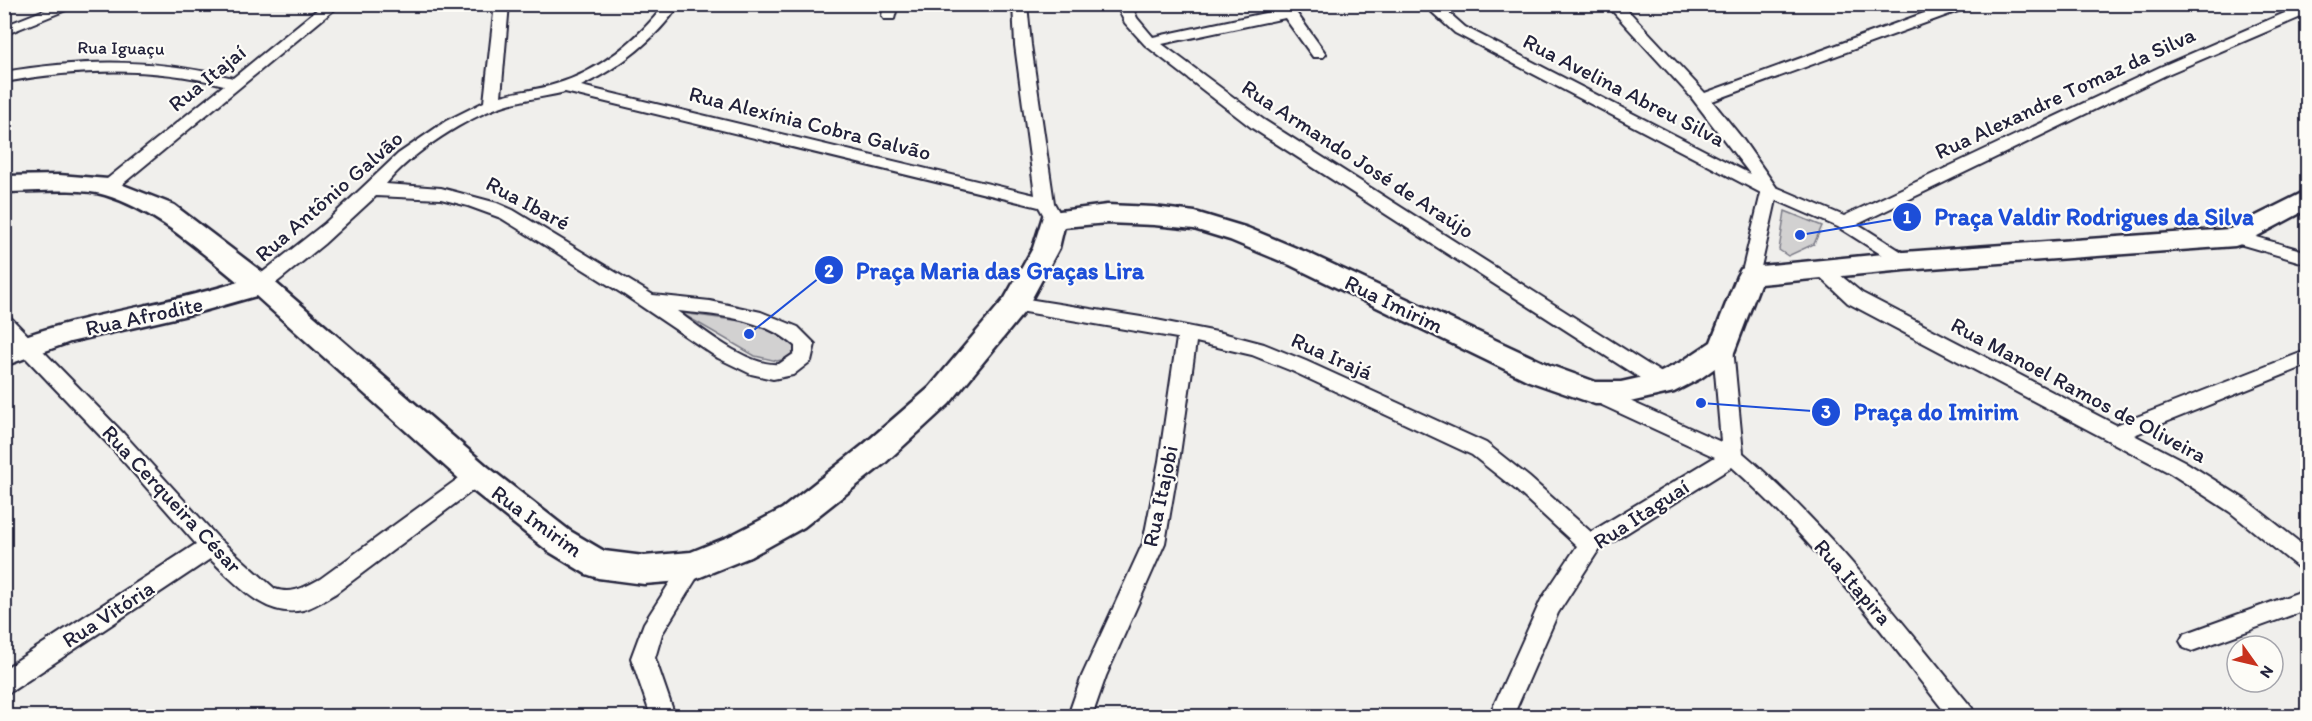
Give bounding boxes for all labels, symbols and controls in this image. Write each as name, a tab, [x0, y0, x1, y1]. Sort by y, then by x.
street label: Rua Alexandre Tomaz da Silva	[1930, 20, 2200, 165]
street label: Rua Avelina Abreu Silva	[1518, 27, 1730, 153]
street label: Rua Iguaçu	[77, 36, 165, 60]
street label: Rua Itajaí	[163, 38, 251, 117]
street label: Rua Armando José de Araújo	[1237, 74, 1479, 244]
street label: Rua Alexínia Cobra Galvão	[686, 80, 934, 166]
street label: Rua Antônio Galvão	[250, 124, 408, 268]
street label: Rua Ibaré	[481, 170, 575, 236]
callout: Praça Valdir Rodrigues da Silva	[1892, 196, 2266, 238]
text: Praça Valdir Rodrigues da Silva	[1934, 202, 2254, 232]
text: 1	[1903, 206, 1912, 228]
callout: Praça Maria das Graças Lira	[814, 249, 1156, 291]
text: Praça Maria das Graças Lira	[856, 256, 1145, 286]
text: 2	[824, 260, 834, 282]
street label: Rua Imirim	[1340, 269, 1448, 340]
street label: Rua Afrodite	[83, 290, 205, 342]
street label: Rua Manoel Ramos de Oliveira	[1946, 311, 2212, 469]
street label: Rua Irajá	[1287, 326, 1377, 386]
callout: Praça do Imirim	[1811, 391, 2031, 433]
text: Praça do Imirim	[1854, 397, 2019, 427]
text: 3	[1821, 401, 1831, 423]
street label: Rua Cerqueira César	[96, 419, 248, 579]
street label: Rua Itajobi	[1136, 443, 1184, 549]
street label: Rua Itaguaí	[1588, 473, 1694, 555]
street label: Rua Imirim	[486, 479, 588, 563]
street label: Rua Itapira	[1808, 533, 1898, 631]
street label: Rua Vitória	[57, 574, 159, 654]
north arrow	[2225, 634, 2285, 694]
text: N	[2256, 662, 2278, 682]

